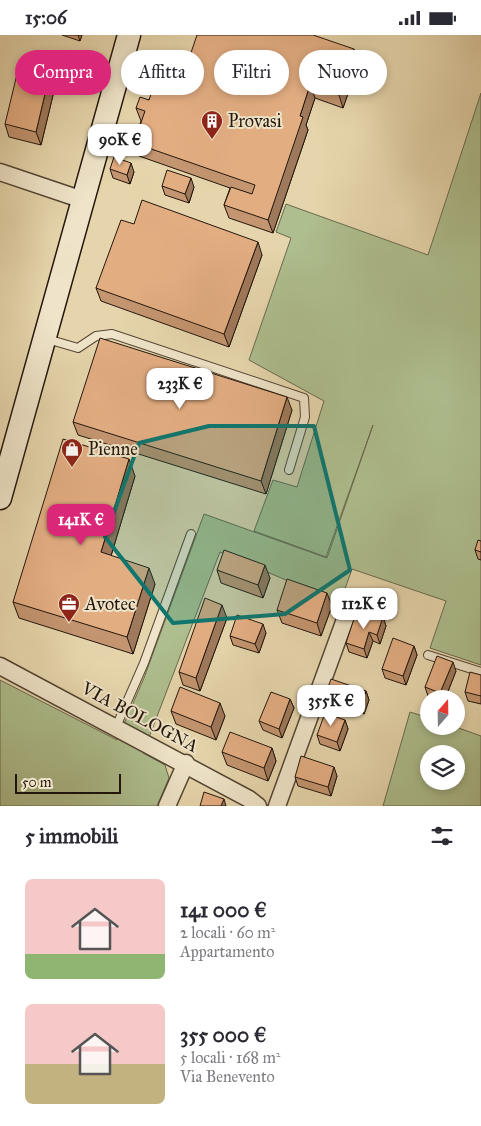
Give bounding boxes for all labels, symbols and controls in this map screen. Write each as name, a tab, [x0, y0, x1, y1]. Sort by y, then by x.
text: 15:06	[25, 6, 67, 29]
chip: Compra	[15, 50, 111, 95]
chip: Affitta	[121, 50, 204, 95]
chip: Filtri	[214, 50, 289, 95]
chip: Nuovo	[299, 50, 387, 95]
building icon: Provasi	[200, 109, 224, 140]
place label: Provasi	[228, 110, 282, 132]
pin: 90K €	[85, 123, 155, 166]
text: 90K €	[99, 130, 141, 149]
pin: 233K €	[139, 367, 221, 410]
text: 233K €	[157, 374, 203, 393]
shop icon: Pienne	[60, 437, 84, 468]
place label: Pienne	[88, 438, 138, 460]
pin: 141K €	[40, 503, 122, 546]
text: 141K €	[58, 510, 104, 529]
pin: 112K €	[323, 587, 405, 630]
office icon: Avotec	[57, 592, 81, 623]
place label: Avotec	[84, 593, 136, 615]
text: 112K €	[341, 594, 387, 613]
street label: VIA BOLOGNA	[77, 677, 202, 757]
pin: 355K €	[290, 685, 372, 727]
north arrow	[420, 690, 465, 735]
map controls	[420, 690, 465, 790]
text: 355K €	[308, 691, 354, 710]
button: layers	[420, 745, 465, 790]
scale bar	[15, 771, 121, 794]
text: 50 m	[22, 774, 51, 791]
icon: filters	[428, 822, 456, 850]
text: 5 immobili	[25, 823, 118, 849]
text: 141 000 €	[180, 897, 267, 923]
icon: home	[65, 899, 125, 959]
text: 2 locali · 60 m²	[180, 923, 275, 942]
text: Appartamento	[180, 942, 274, 961]
text: 355 000 €	[180, 1022, 266, 1048]
icon: home	[65, 1024, 125, 1084]
text: 5 locali · 168 m²	[180, 1048, 280, 1067]
text: Via Benevento	[180, 1067, 275, 1086]

